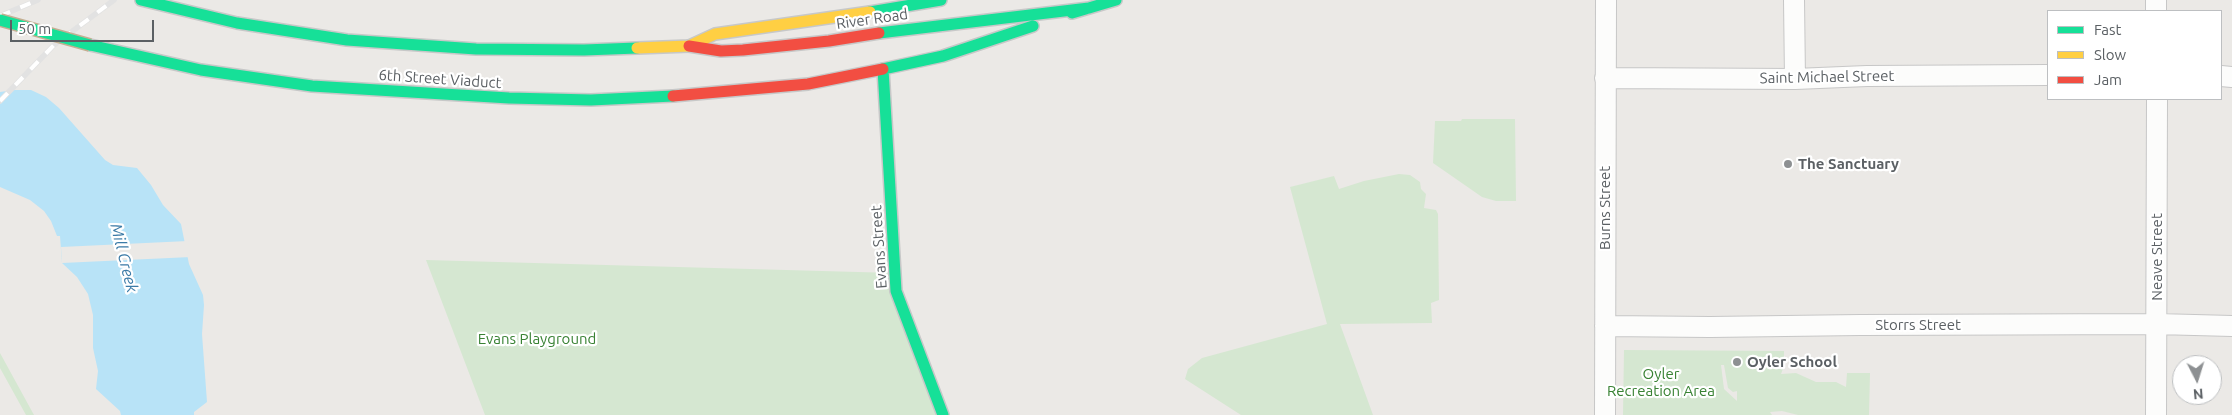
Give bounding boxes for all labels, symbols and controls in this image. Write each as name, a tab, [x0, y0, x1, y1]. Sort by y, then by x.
street label: River Road	[835, 5, 909, 33]
scale bar	[12, 10, 156, 42]
legend	[2047, 10, 2222, 100]
text: 50 m	[18, 20, 51, 37]
text: Fast	[2094, 21, 2121, 38]
text: Slow	[2094, 46, 2126, 63]
street label: 6th Street Viaduct	[378, 66, 502, 92]
street label: Saint Michael Street	[1760, 67, 1894, 87]
text: Jam	[2094, 71, 2122, 88]
place label: The Sanctuary	[1798, 155, 1899, 173]
marker: The Sanctuary	[1782, 158, 1794, 170]
street label: Burns Street	[1596, 166, 1614, 250]
street label: Evans Street	[867, 205, 891, 289]
street label: Neave Street	[2148, 213, 2166, 301]
water label: Mill Creek	[106, 221, 142, 295]
street label: Storrs Street	[1875, 316, 1961, 334]
park label: Evans Playground	[478, 330, 596, 348]
place label: Oyler School	[1747, 353, 1837, 371]
north arrow	[2172, 355, 2222, 405]
marker: Oyler School	[1731, 356, 1743, 368]
park label: Oyler Recreation Area	[1607, 365, 1715, 400]
text: N	[2192, 386, 2204, 402]

